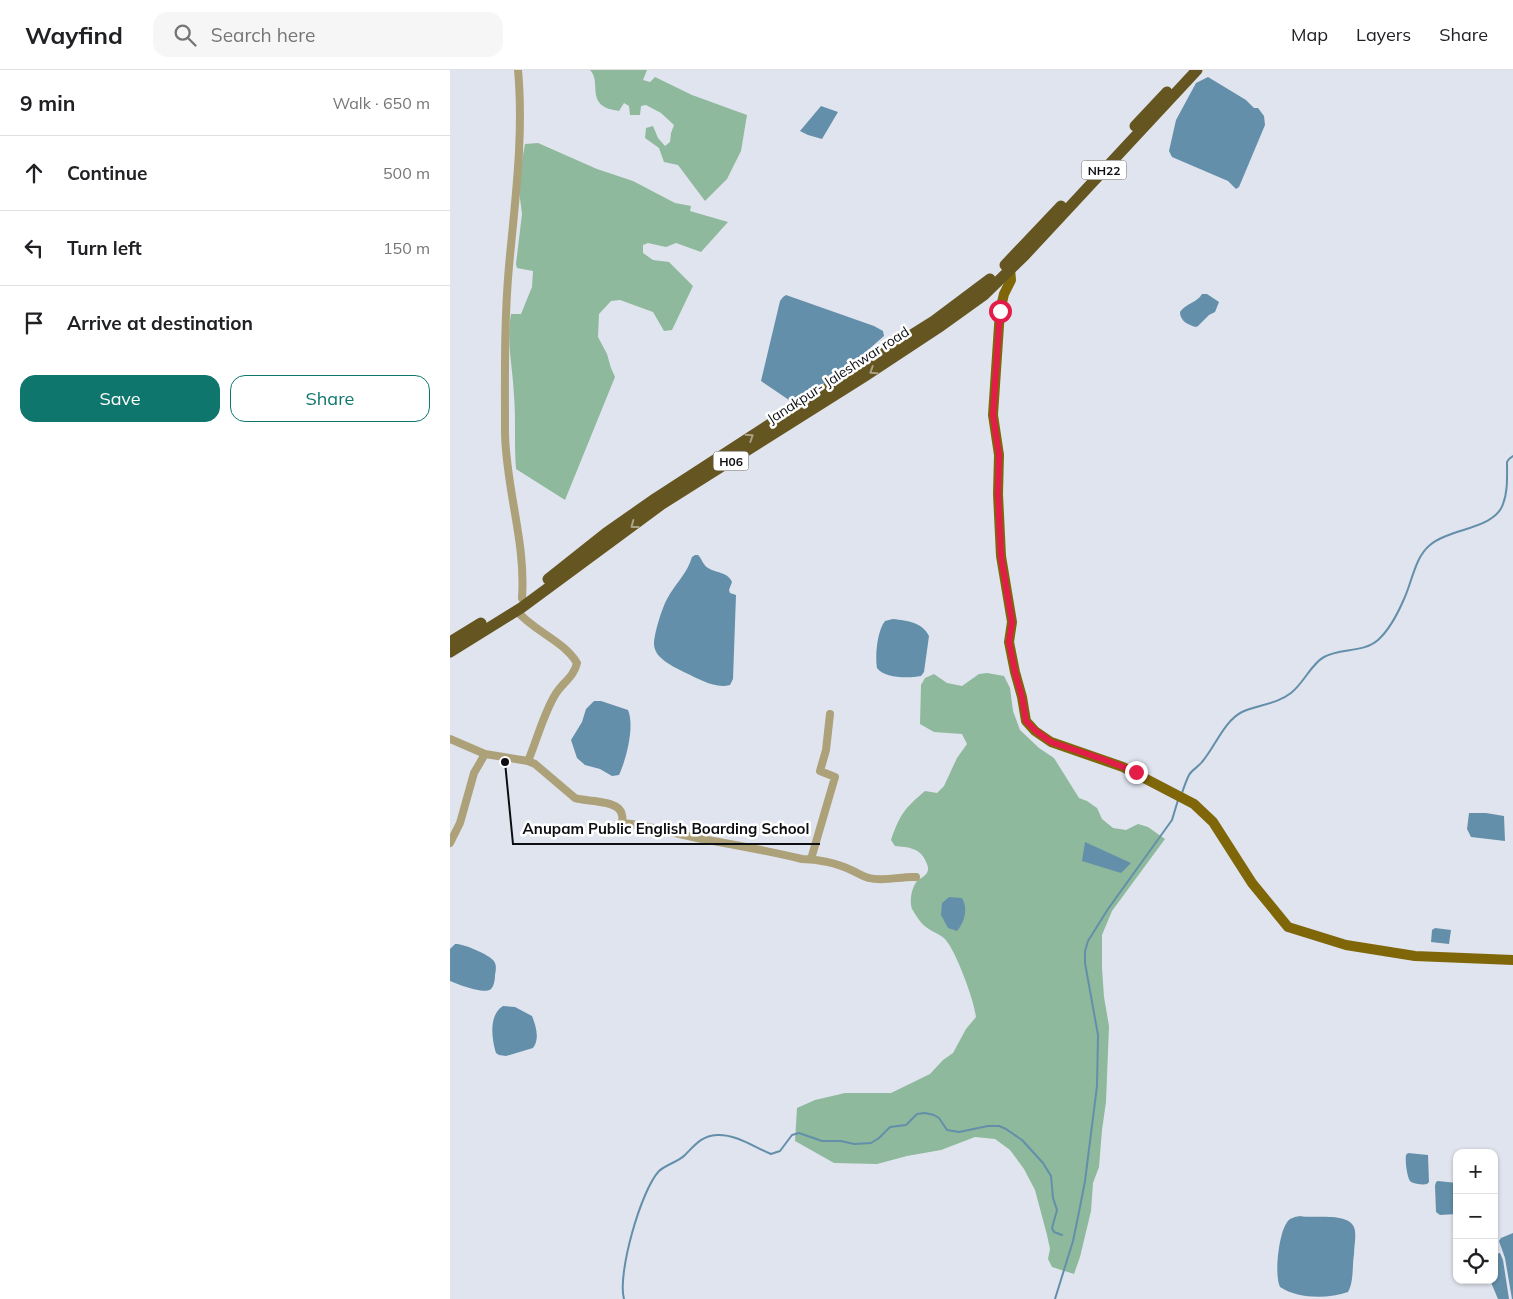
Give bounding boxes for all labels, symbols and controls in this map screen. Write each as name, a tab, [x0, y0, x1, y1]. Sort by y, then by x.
search box	[153, 12, 503, 57]
text: Wayfind	[25, 20, 123, 50]
icon: search	[171, 21, 199, 49]
text: Search here	[211, 23, 315, 47]
text: Map	[1291, 23, 1328, 46]
text: Layers	[1356, 23, 1411, 46]
text: Share	[1439, 23, 1488, 46]
text: 9 min	[20, 90, 75, 116]
text: Walk · 650 m	[332, 93, 430, 113]
icon: ahead	[20, 159, 48, 187]
road number: NH22	[1082, 160, 1126, 180]
text: Continue	[67, 161, 147, 185]
text: 500 m	[383, 163, 430, 183]
icon: left	[20, 234, 48, 262]
text: Turn left	[67, 236, 142, 260]
text: 150 m	[383, 238, 430, 258]
route start	[989, 300, 1012, 323]
icon: arrive	[20, 309, 48, 337]
text: Arrive at destination	[67, 311, 253, 335]
street label: Janakpur- Jaleshwar road	[764, 322, 912, 428]
one-way arrow	[869, 365, 879, 374]
button: Save	[20, 375, 220, 422]
button: Share	[230, 375, 430, 422]
one-way arrow	[744, 434, 753, 443]
road number: H06	[714, 452, 748, 471]
one-way arrow	[630, 519, 640, 528]
route end	[1125, 761, 1148, 784]
callout: Anupam Public English Boarding School	[513, 814, 820, 844]
text: Anupam Public English Boarding School	[523, 819, 809, 838]
map controls	[1453, 1149, 1498, 1284]
button: +	[1453, 1149, 1498, 1194]
button: −	[1453, 1194, 1498, 1239]
button: locate	[1453, 1239, 1498, 1284]

